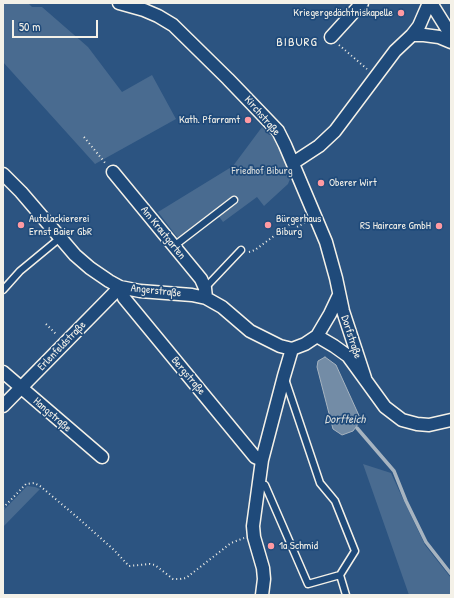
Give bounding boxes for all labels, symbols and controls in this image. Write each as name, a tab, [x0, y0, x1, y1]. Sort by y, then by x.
place label: Kriegergedächtniskapelle	[293, 6, 393, 20]
marker: Kriegergedächtniskapelle	[396, 8, 406, 18]
scale bar	[14, 12, 100, 38]
text: 50 m	[19, 18, 40, 35]
district label: BIBURG	[276, 35, 318, 51]
street label: Kirchstraße	[241, 94, 283, 138]
place label: Kath. Pfarramt	[179, 113, 240, 127]
marker: Kath. Pfarramt	[243, 115, 253, 125]
park label: Friedhof Biburg	[231, 164, 293, 178]
place label: Oberer Wirt	[329, 176, 377, 190]
marker: Oberer Wirt	[316, 178, 326, 188]
street label: Am Krautgarten	[138, 204, 188, 262]
place label: Autolackiererei Ernst Baier GbR	[29, 212, 92, 238]
place label: Bürgerhaus Biburg	[276, 212, 321, 238]
place label: RS Haircare GmbH	[360, 219, 431, 233]
marker: Autolackiererei Ernst Baier GbR	[16, 220, 26, 230]
marker: Bürgerhaus Biburg	[263, 220, 273, 230]
marker: RS Haircare GmbH	[434, 221, 444, 231]
street label: Angerstraße	[130, 282, 182, 300]
street label: Dorfstraße	[338, 314, 364, 360]
street label: Erlenfeldstraße	[35, 319, 89, 373]
street label: Bergstraße	[168, 354, 208, 398]
street label: Hangstraße	[30, 395, 74, 435]
water label: Dorfteich	[325, 413, 365, 427]
place label: 1a Schmid	[279, 539, 318, 553]
marker: 1a Schmid	[266, 541, 276, 551]

